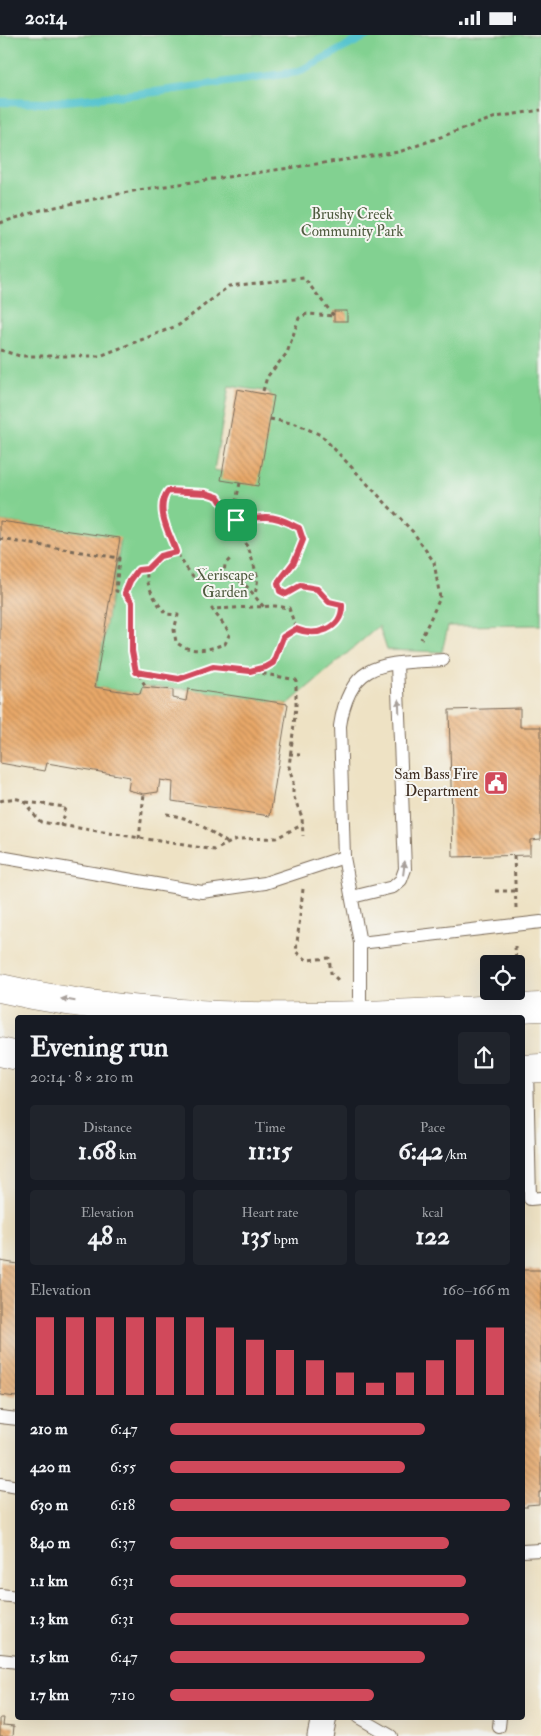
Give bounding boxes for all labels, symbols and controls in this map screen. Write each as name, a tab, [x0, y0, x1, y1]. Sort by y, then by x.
text: 20:14	[25, 6, 66, 30]
park label: Brushy Creek Community Park	[301, 205, 403, 241]
pin	[215, 499, 257, 541]
icon: arrive	[222, 506, 250, 534]
park label: Xeriscape Garden	[196, 566, 254, 602]
one-way arrow	[395, 697, 403, 713]
place label: Sam Bass Fire Department	[394, 765, 478, 802]
public building icon: Sam Bass Fire Department	[483, 770, 509, 796]
one-way arrow	[400, 859, 408, 875]
map controls	[480, 955, 525, 1000]
button: locate	[480, 955, 525, 1000]
one-way arrow	[59, 995, 75, 1003]
text: Evening run	[30, 1030, 168, 1065]
button: share	[458, 1032, 510, 1084]
text: 20:14 · 8 × 210 m	[30, 1067, 133, 1087]
text: Distance	[83, 1119, 132, 1136]
text: Time	[255, 1119, 285, 1136]
text: Pace	[420, 1119, 445, 1136]
text: 1.68	[78, 1136, 116, 1167]
text: 11:15	[248, 1136, 292, 1167]
text: 6:42	[398, 1136, 443, 1167]
text: km	[116, 1146, 137, 1163]
text: /km	[443, 1146, 467, 1163]
text: Elevation	[81, 1204, 134, 1221]
text: Heart rate	[241, 1204, 298, 1221]
text: kcal	[422, 1204, 443, 1221]
text: 48	[88, 1221, 113, 1252]
text: 135	[241, 1221, 271, 1252]
text: 122	[416, 1221, 450, 1252]
text: m	[113, 1231, 127, 1248]
text: bpm	[271, 1231, 299, 1248]
text: Elevation	[30, 1280, 91, 1300]
text: 160–166 m	[442, 1280, 510, 1300]
text: 210 m	[30, 1419, 68, 1439]
text: 6:47	[110, 1419, 138, 1439]
text: 420 m	[30, 1457, 71, 1477]
text: 6:55	[110, 1457, 136, 1477]
text: 630 m	[30, 1495, 68, 1515]
text: 6:18	[110, 1495, 135, 1515]
text: 840 m	[30, 1533, 70, 1553]
text: 6:37	[110, 1533, 136, 1553]
text: 1.1 km	[30, 1571, 68, 1591]
text: 6:31	[110, 1571, 134, 1591]
text: 1.3 km	[30, 1609, 68, 1629]
text: 6:31	[110, 1609, 134, 1629]
text: 1.5 km	[30, 1647, 69, 1667]
text: 6:47	[110, 1647, 138, 1667]
text: 1.7 km	[30, 1685, 69, 1705]
text: 7:10	[110, 1685, 135, 1705]

